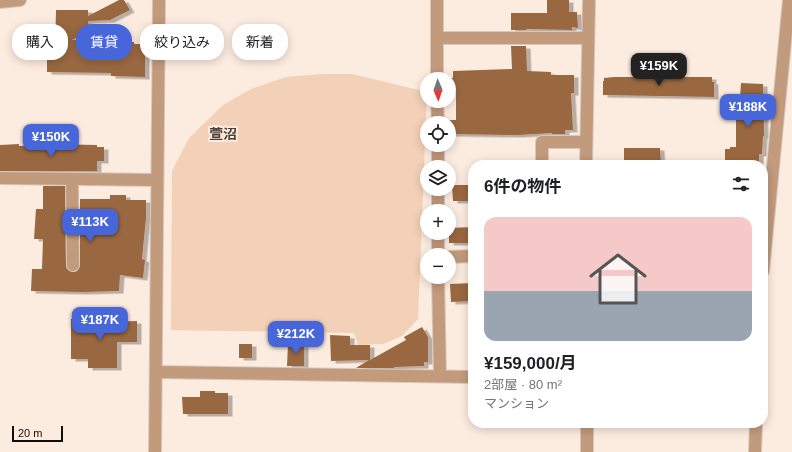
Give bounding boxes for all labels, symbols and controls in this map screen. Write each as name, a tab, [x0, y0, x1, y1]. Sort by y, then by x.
chip: 購入	[12, 24, 68, 60]
chip: 賃貸	[76, 24, 132, 60]
chip: 絞り込み	[140, 24, 224, 60]
chip: 新着	[232, 24, 288, 60]
pin: ¥159K	[631, 53, 687, 87]
text: ¥159K	[640, 58, 678, 73]
north arrow	[420, 72, 456, 108]
map controls	[420, 72, 456, 284]
pin: ¥188K	[720, 94, 776, 128]
text: ¥188K	[729, 99, 767, 114]
button: locate	[420, 116, 456, 152]
pin: ¥150K	[23, 124, 79, 158]
district label: 萱沼	[209, 126, 237, 142]
text: ¥150K	[32, 129, 70, 144]
button: layers	[420, 160, 456, 196]
icon: filters	[730, 173, 752, 195]
text: 6件の物件	[484, 177, 561, 196]
button: +	[420, 204, 456, 240]
pin: ¥113K	[62, 209, 118, 243]
text: ¥113K	[71, 214, 109, 229]
icon: home	[582, 243, 654, 315]
button: −	[420, 248, 456, 284]
pin: ¥187K	[72, 307, 128, 341]
text: ¥187K	[81, 312, 119, 327]
pin: ¥212K	[268, 321, 324, 355]
text: ¥212K	[277, 326, 315, 341]
text: ¥159,000/月	[484, 354, 577, 373]
text: 2部屋 · 80 m²	[484, 377, 562, 392]
text: マンション	[484, 396, 549, 411]
scale bar	[12, 424, 63, 443]
text: 20 m	[18, 427, 42, 439]

